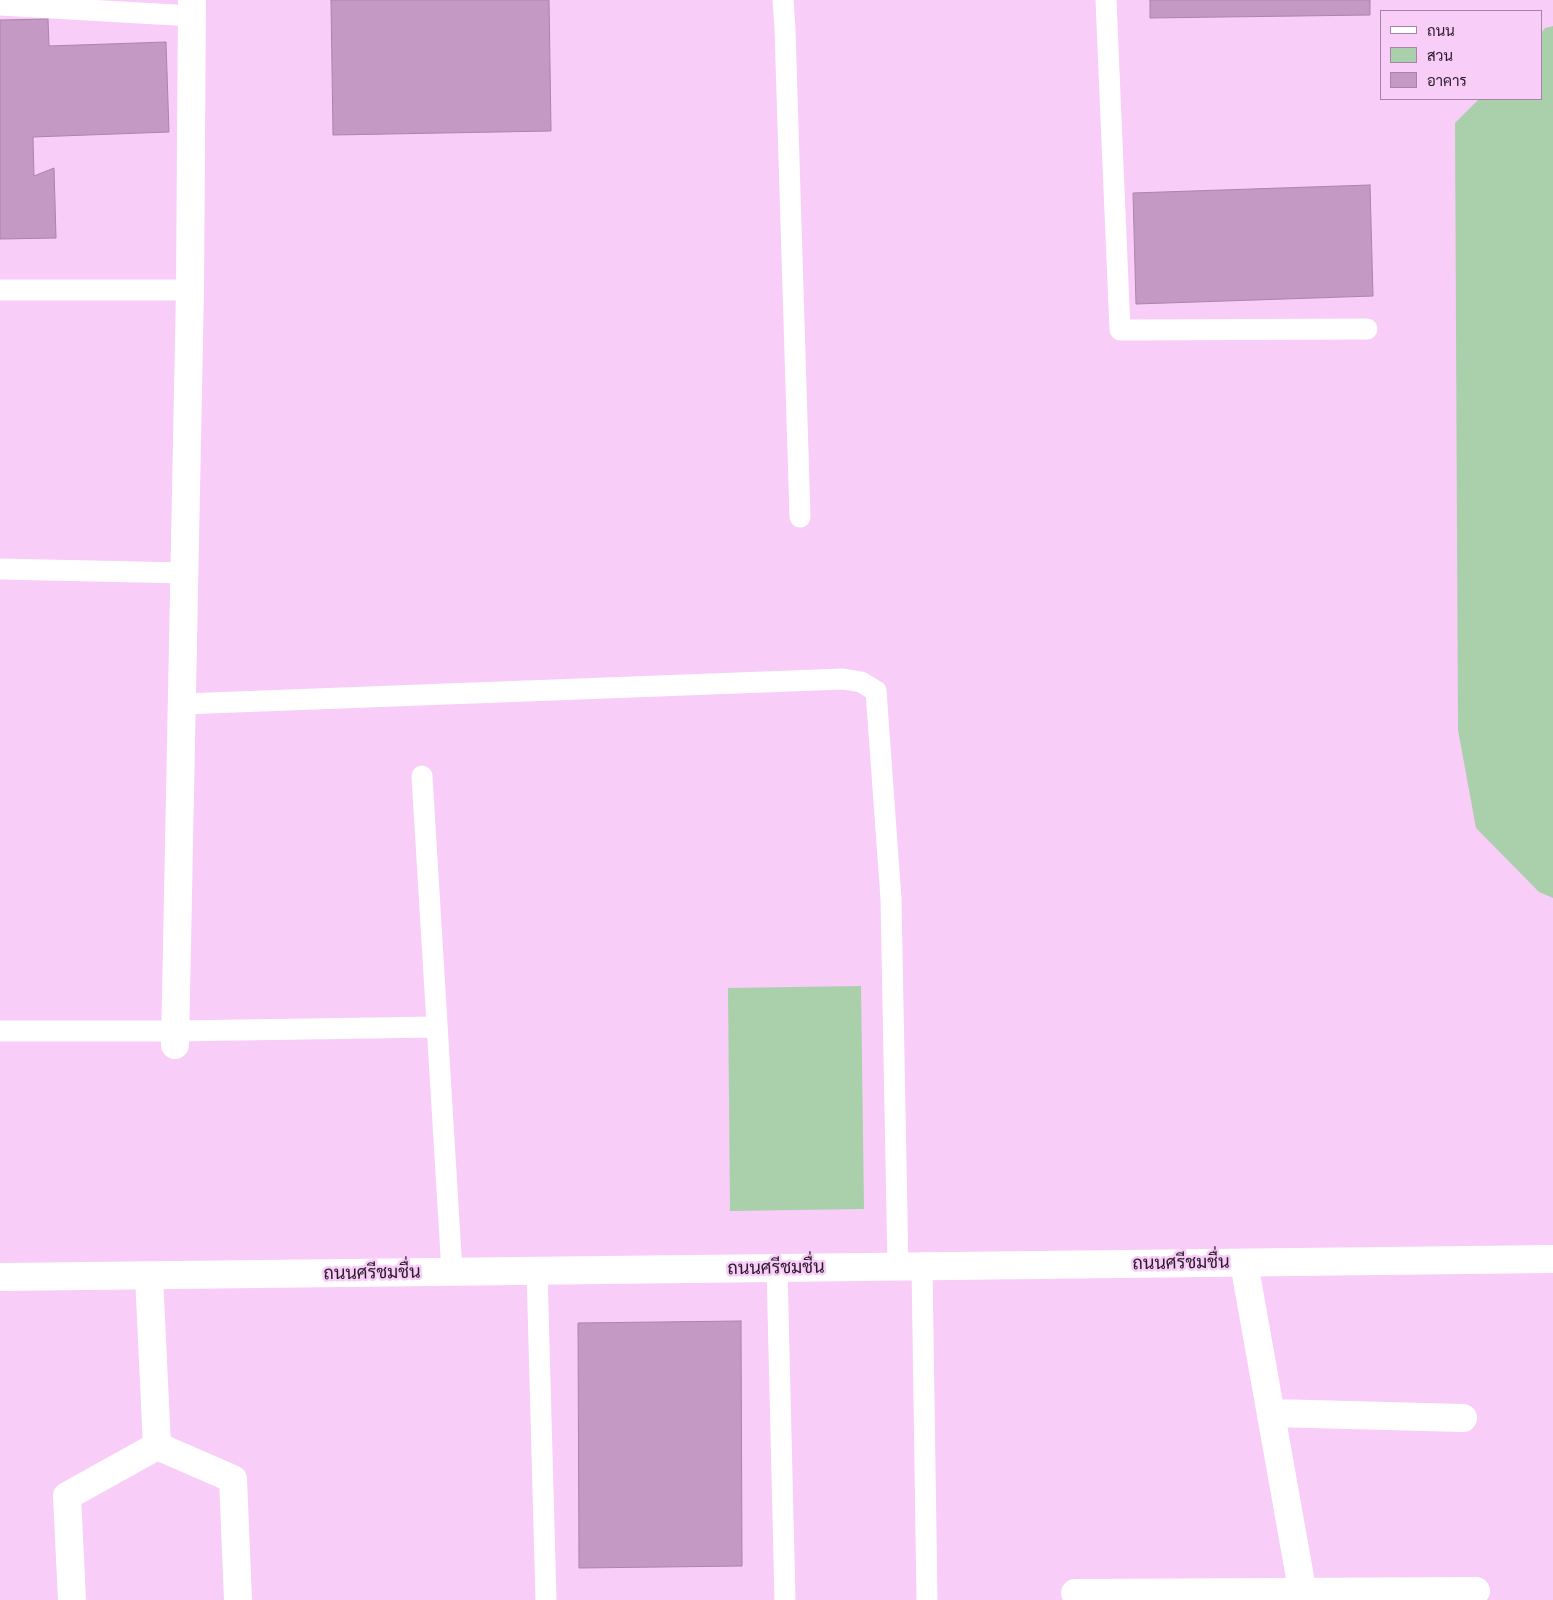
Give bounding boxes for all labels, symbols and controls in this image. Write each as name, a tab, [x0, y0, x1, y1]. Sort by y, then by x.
legend	[1380, 10, 1543, 100]
text: ถนน	[1427, 21, 1455, 40]
text: สวน	[1427, 46, 1453, 65]
text: อาคาร	[1427, 71, 1467, 90]
street label: ถนนศรีชมชื่น	[1132, 1251, 1230, 1275]
street label: ถนนศรีชมชื่น	[727, 1256, 825, 1280]
street label: ถนนศรีชมชื่น	[323, 1261, 421, 1285]

